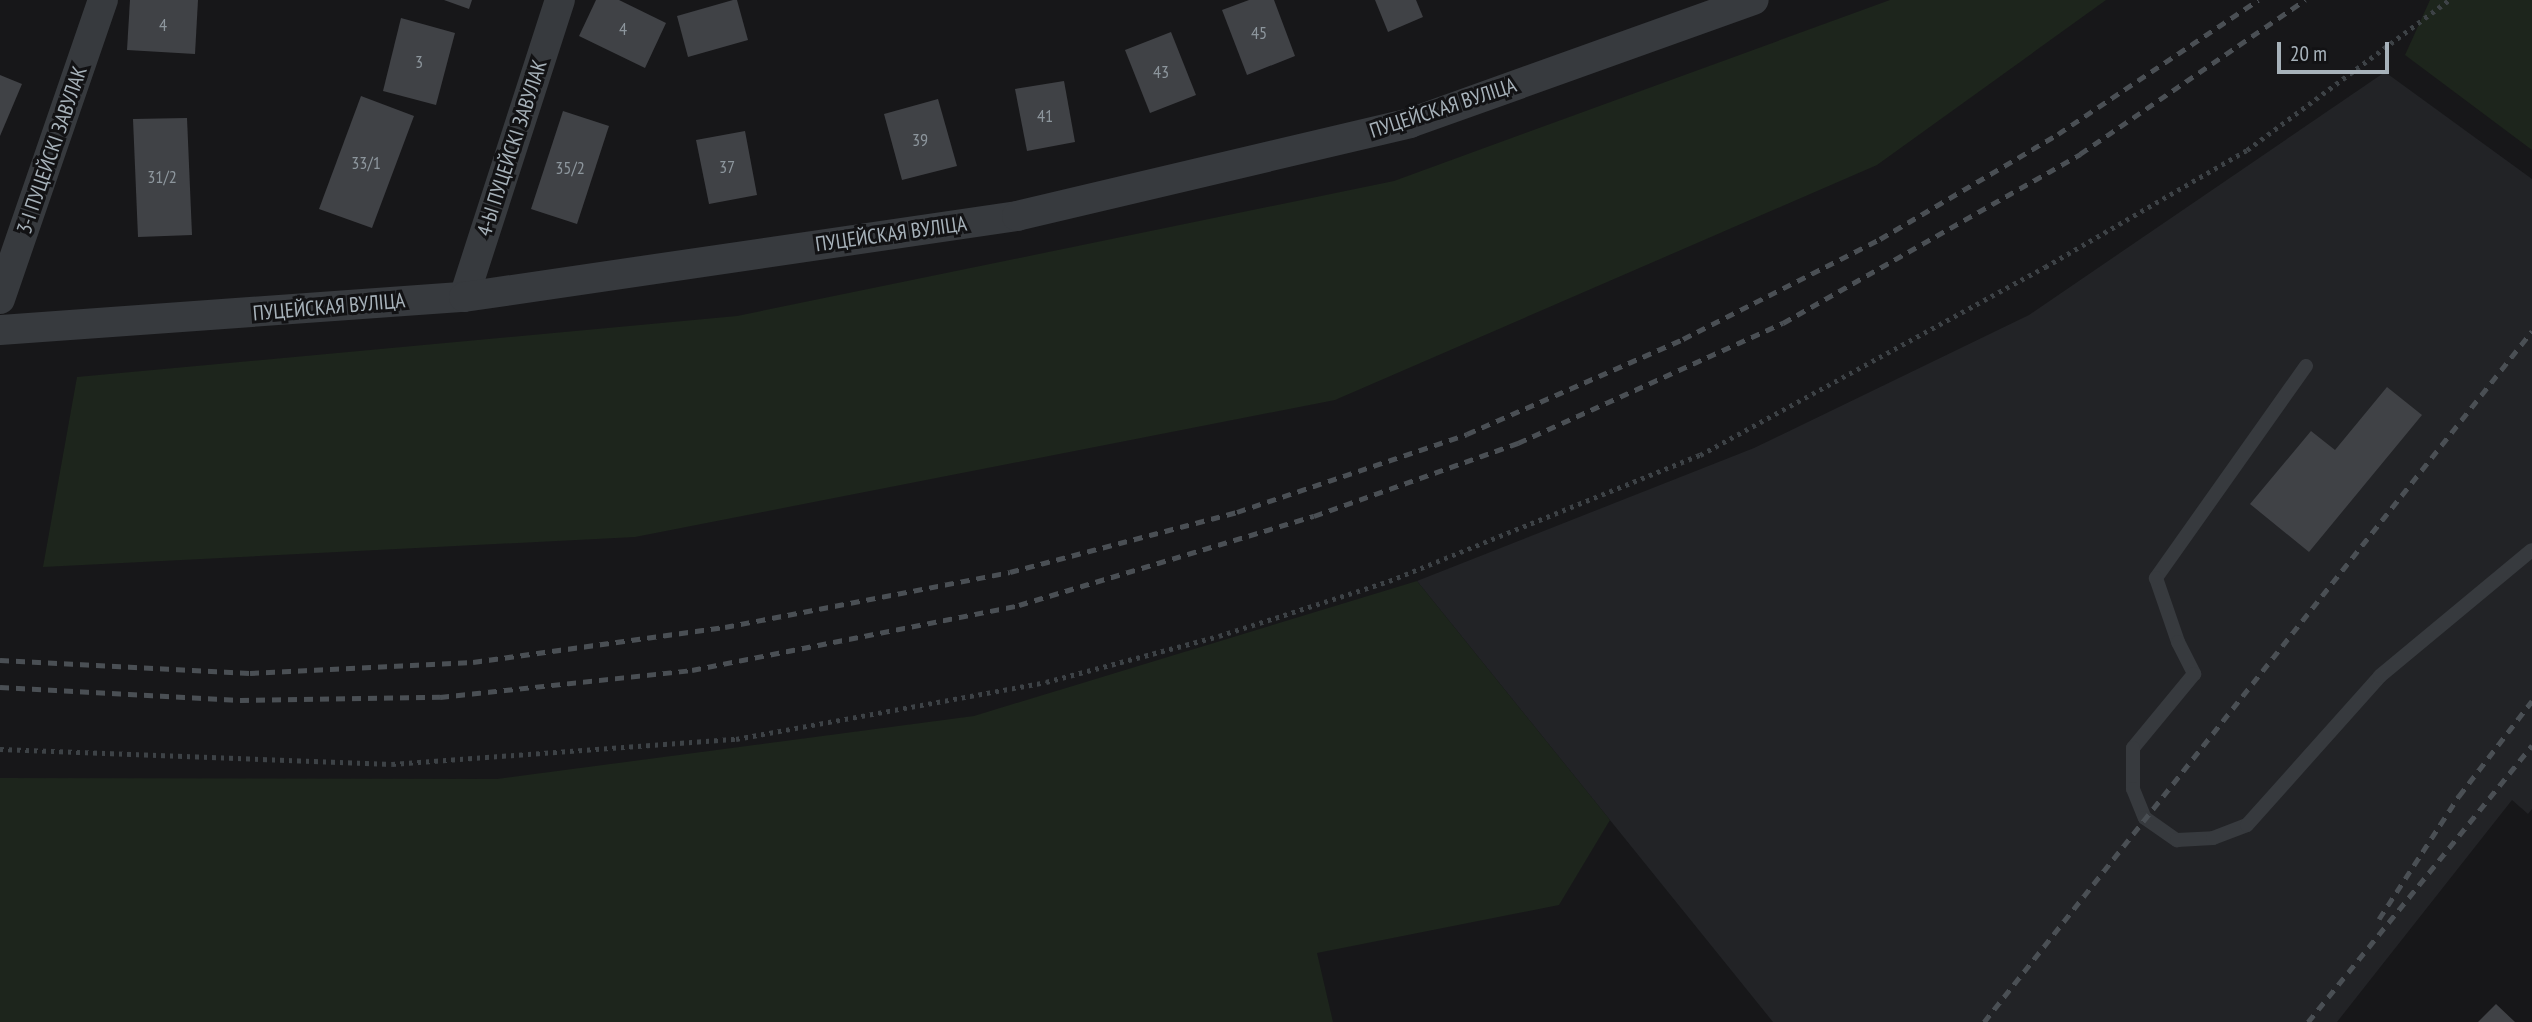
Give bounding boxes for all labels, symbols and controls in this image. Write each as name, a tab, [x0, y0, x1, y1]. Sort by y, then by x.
house number: 4	[159, 14, 167, 36]
house number: 4	[619, 18, 627, 40]
house number: 45	[1251, 22, 1267, 44]
scale bar	[2280, 28, 2392, 72]
text: 20 m	[2290, 40, 2327, 67]
house number: 3	[415, 51, 423, 73]
street label: 4-Ы ПУЦЕЙСКІ ЗАВУЛАК	[472, 57, 552, 239]
house number: 43	[1153, 61, 1169, 83]
street label: 3-І ПУЦЕЙСКІ ЗАВУЛАК	[11, 63, 93, 237]
street label: ПУЦЕЙСКАЯ ВУЛІЦА	[1367, 72, 1519, 144]
house number: 41	[1037, 105, 1053, 127]
house number: 39	[912, 129, 928, 151]
house number: 33/1	[351, 152, 381, 174]
house number: 37	[719, 156, 735, 178]
house number: 35/2	[555, 157, 585, 179]
house number: 31/2	[147, 166, 177, 188]
street label: ПУЦЕЙСКАЯ ВУЛІЦА	[814, 211, 968, 257]
street label: ПУЦЕЙСКАЯ ВУЛІЦА	[252, 288, 406, 326]

